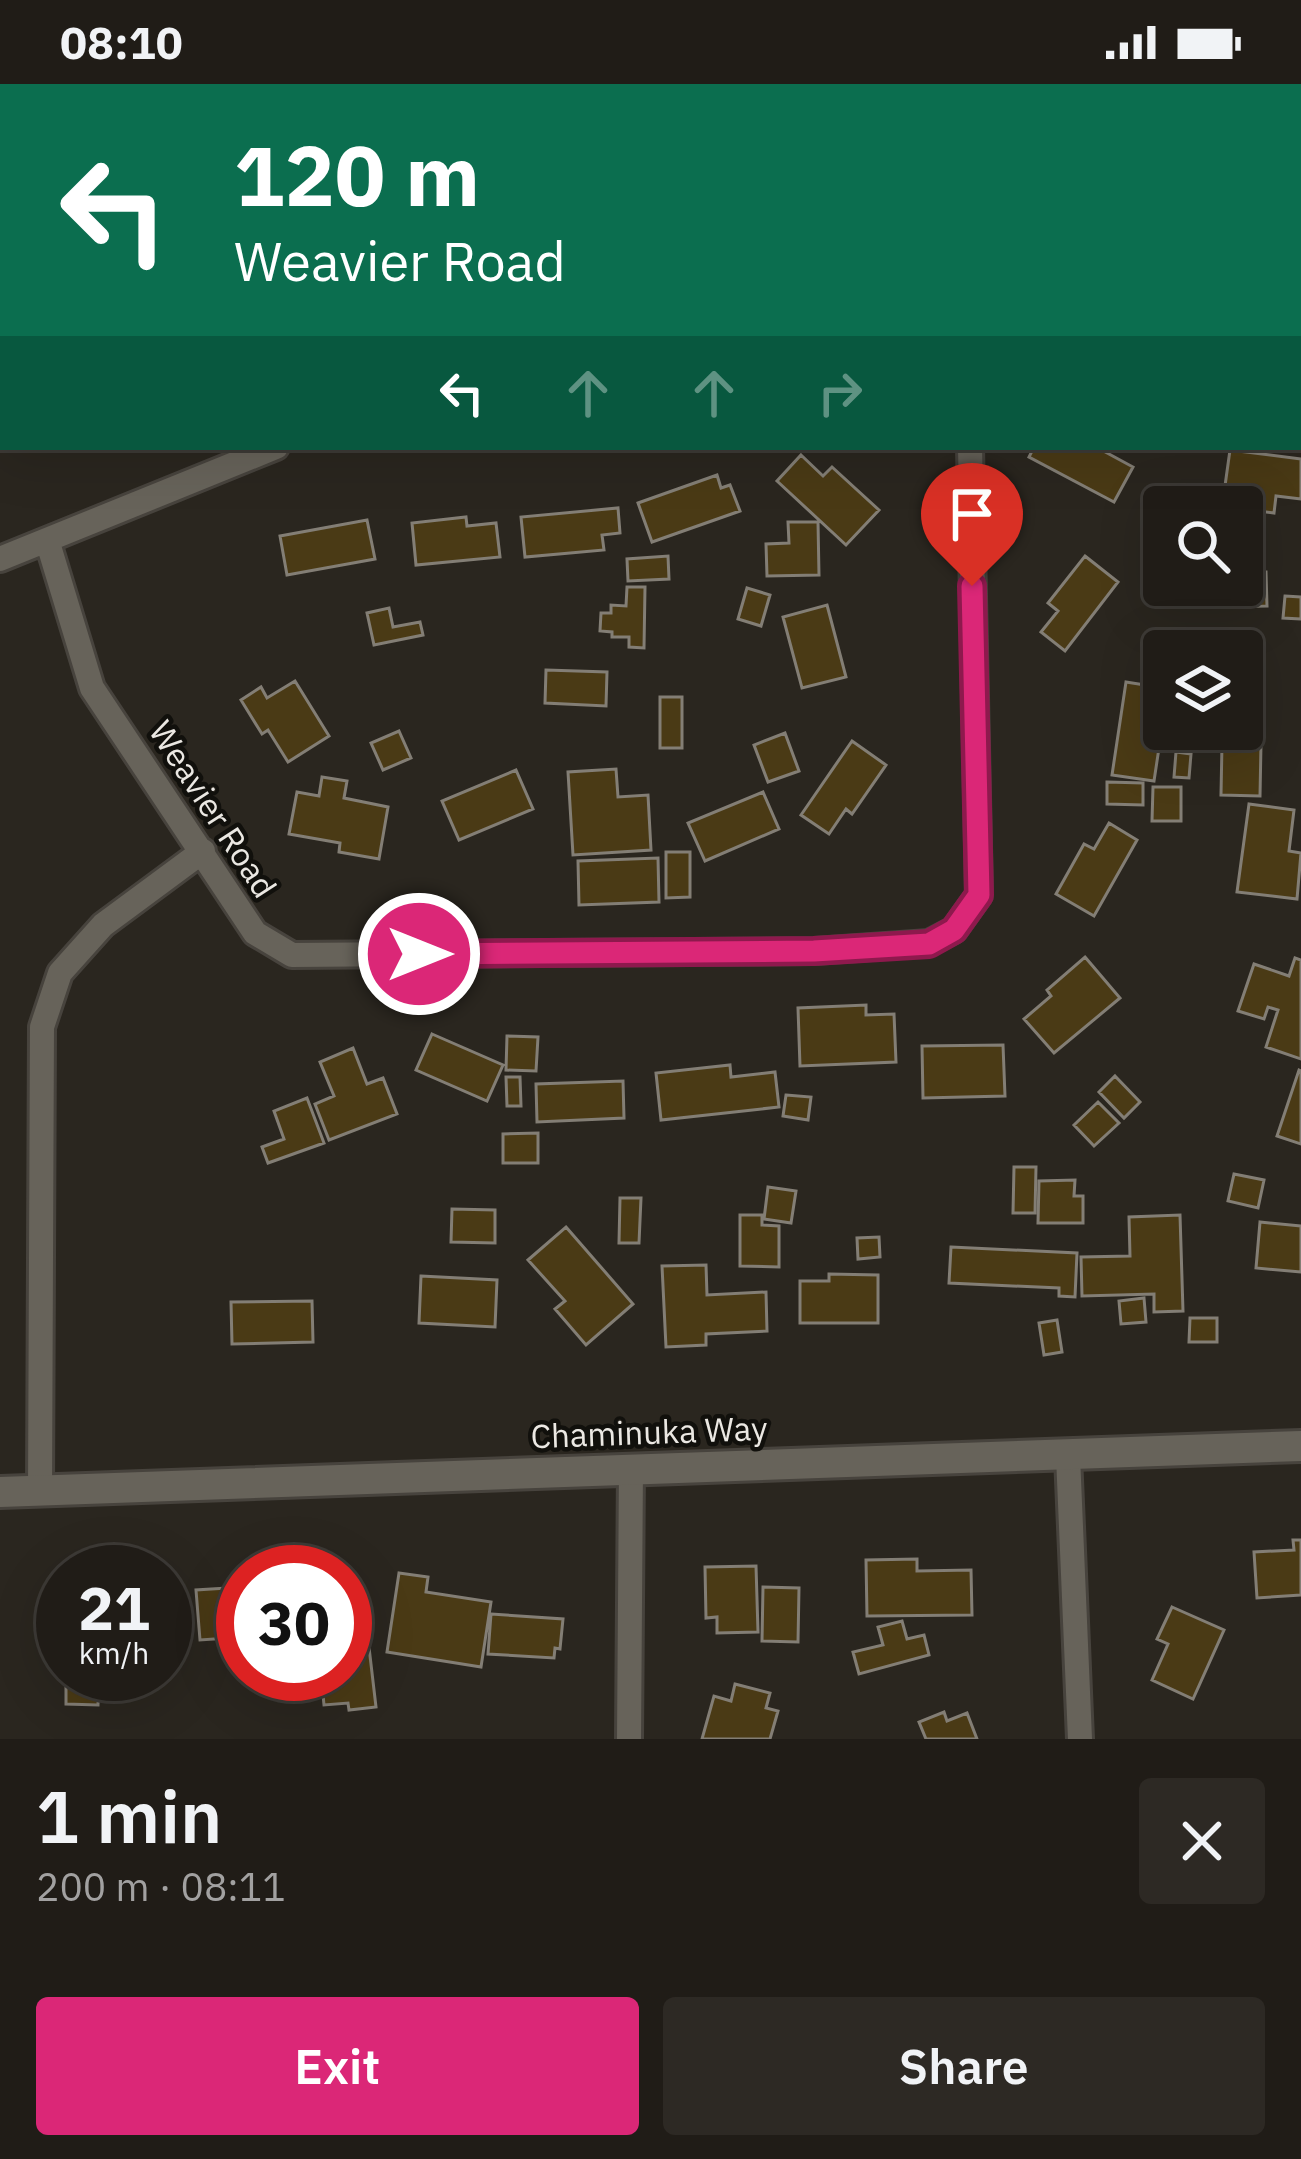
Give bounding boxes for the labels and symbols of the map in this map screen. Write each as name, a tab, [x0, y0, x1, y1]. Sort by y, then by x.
pin	[921, 463, 1023, 586]
street label: Weavier Road	[140, 712, 287, 905]
position arrow	[356, 891, 482, 1017]
street label: Chaminuka Way	[530, 1406, 768, 1457]
speed limit sign: 30	[216, 1545, 372, 1701]

